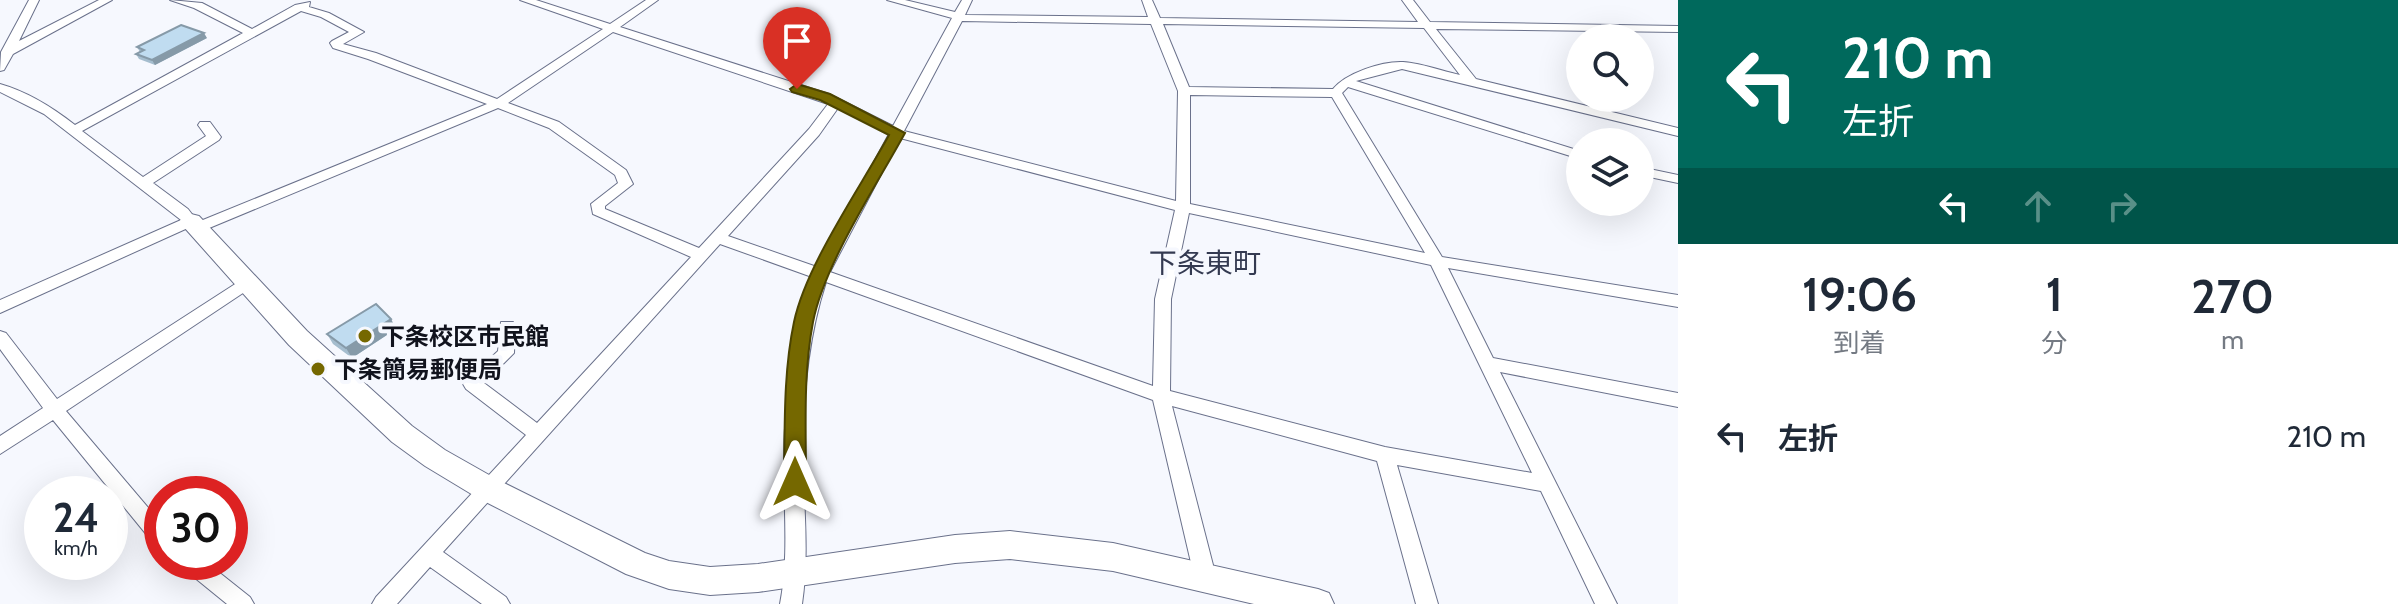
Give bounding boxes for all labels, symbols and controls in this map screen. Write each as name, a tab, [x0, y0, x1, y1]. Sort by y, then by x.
pin	[763, 7, 831, 89]
icon: arrive	[775, 19, 819, 63]
map controls	[1566, 24, 1654, 216]
button: search	[1566, 24, 1654, 112]
text: 210 m	[1842, 24, 1993, 92]
icon: left	[1710, 32, 1814, 136]
text: 左折	[1842, 99, 1914, 143]
button: layers	[1566, 128, 1654, 216]
icon: left	[1932, 184, 1976, 228]
icon: ahead	[2016, 184, 2060, 228]
icon: right	[2100, 184, 2144, 228]
district label: 下条東町	[1149, 246, 1261, 280]
text: 19:06	[1802, 265, 1917, 323]
text: 1	[2046, 265, 2063, 323]
text: 270	[2191, 267, 2274, 325]
place label: 下条校区市民館	[381, 322, 549, 351]
text: m	[2221, 324, 2244, 356]
marker: 下条校区市民館	[356, 327, 374, 345]
text: 到着	[1834, 327, 1886, 359]
text: 分	[2041, 327, 2067, 359]
place label: 下条簡易郵便局	[334, 355, 502, 384]
marker: 下条簡易郵便局	[309, 360, 327, 378]
icon: left	[1710, 414, 1754, 458]
text: 210 m	[2286, 418, 2366, 455]
text: 左折	[1778, 420, 1838, 457]
position arrow	[753, 440, 837, 524]
speed limit sign: 30	[144, 476, 248, 580]
text: 24	[53, 493, 99, 542]
text: km/h	[54, 536, 98, 560]

